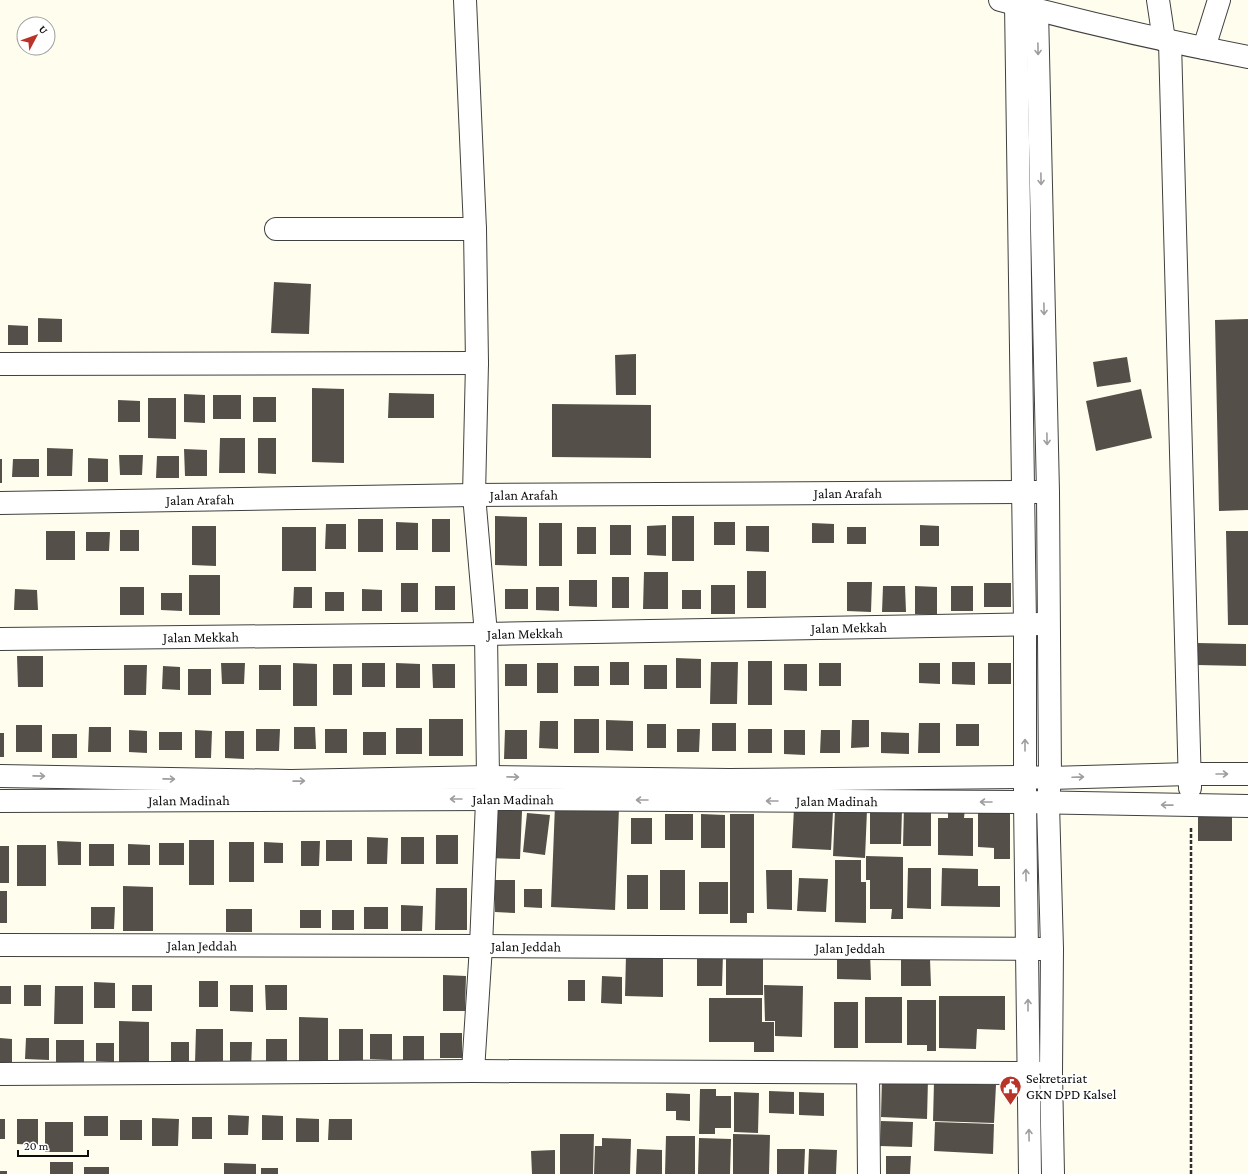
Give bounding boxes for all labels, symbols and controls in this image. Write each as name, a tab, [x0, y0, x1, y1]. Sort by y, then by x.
north arrow	[16, 16, 56, 56]
text: U	[37, 23, 51, 37]
one-way arrow	[1034, 42, 1042, 55]
one-way arrow	[1037, 172, 1045, 185]
one-way arrow	[1040, 302, 1048, 315]
one-way arrow	[1043, 432, 1051, 445]
street label: Jalan Arafah	[812, 485, 883, 501]
street label: Jalan Arafah	[488, 487, 559, 503]
street label: Jalan Arafah	[164, 491, 235, 508]
street label: Jalan Mekkah	[809, 619, 888, 636]
street label: Jalan Mekkah	[485, 625, 564, 642]
street label: Jalan Mekkah	[161, 629, 240, 645]
one-way arrow	[1021, 739, 1029, 752]
one-way arrow	[1215, 770, 1228, 778]
one-way arrow	[32, 772, 45, 780]
one-way arrow	[506, 773, 519, 781]
one-way arrow	[1071, 773, 1084, 781]
one-way arrow	[162, 775, 175, 783]
one-way arrow	[292, 777, 305, 785]
street label: Jalan Madinah	[470, 791, 554, 807]
street label: Jalan Madinah	[146, 792, 230, 808]
street label: Jalan Madinah	[794, 793, 878, 809]
one-way arrow	[450, 795, 463, 803]
one-way arrow	[636, 796, 649, 804]
one-way arrow	[766, 797, 779, 805]
one-way arrow	[980, 798, 993, 806]
one-way arrow	[1161, 801, 1174, 809]
one-way arrow	[1022, 869, 1030, 882]
street label: Jalan Jeddah	[165, 937, 238, 953]
street label: Jalan Jeddah	[489, 938, 562, 954]
street label: Jalan Jeddah	[813, 940, 886, 956]
one-way arrow	[1024, 999, 1032, 1012]
place label: Sekretariat GKN DPD Kalsel	[1026, 1070, 1117, 1102]
public building icon: Sekretariat GKN DPD Kalsel	[998, 1073, 1024, 1106]
one-way arrow	[1025, 1129, 1033, 1142]
scale bar	[18, 1132, 88, 1158]
text: 20 m	[24, 1139, 49, 1153]

